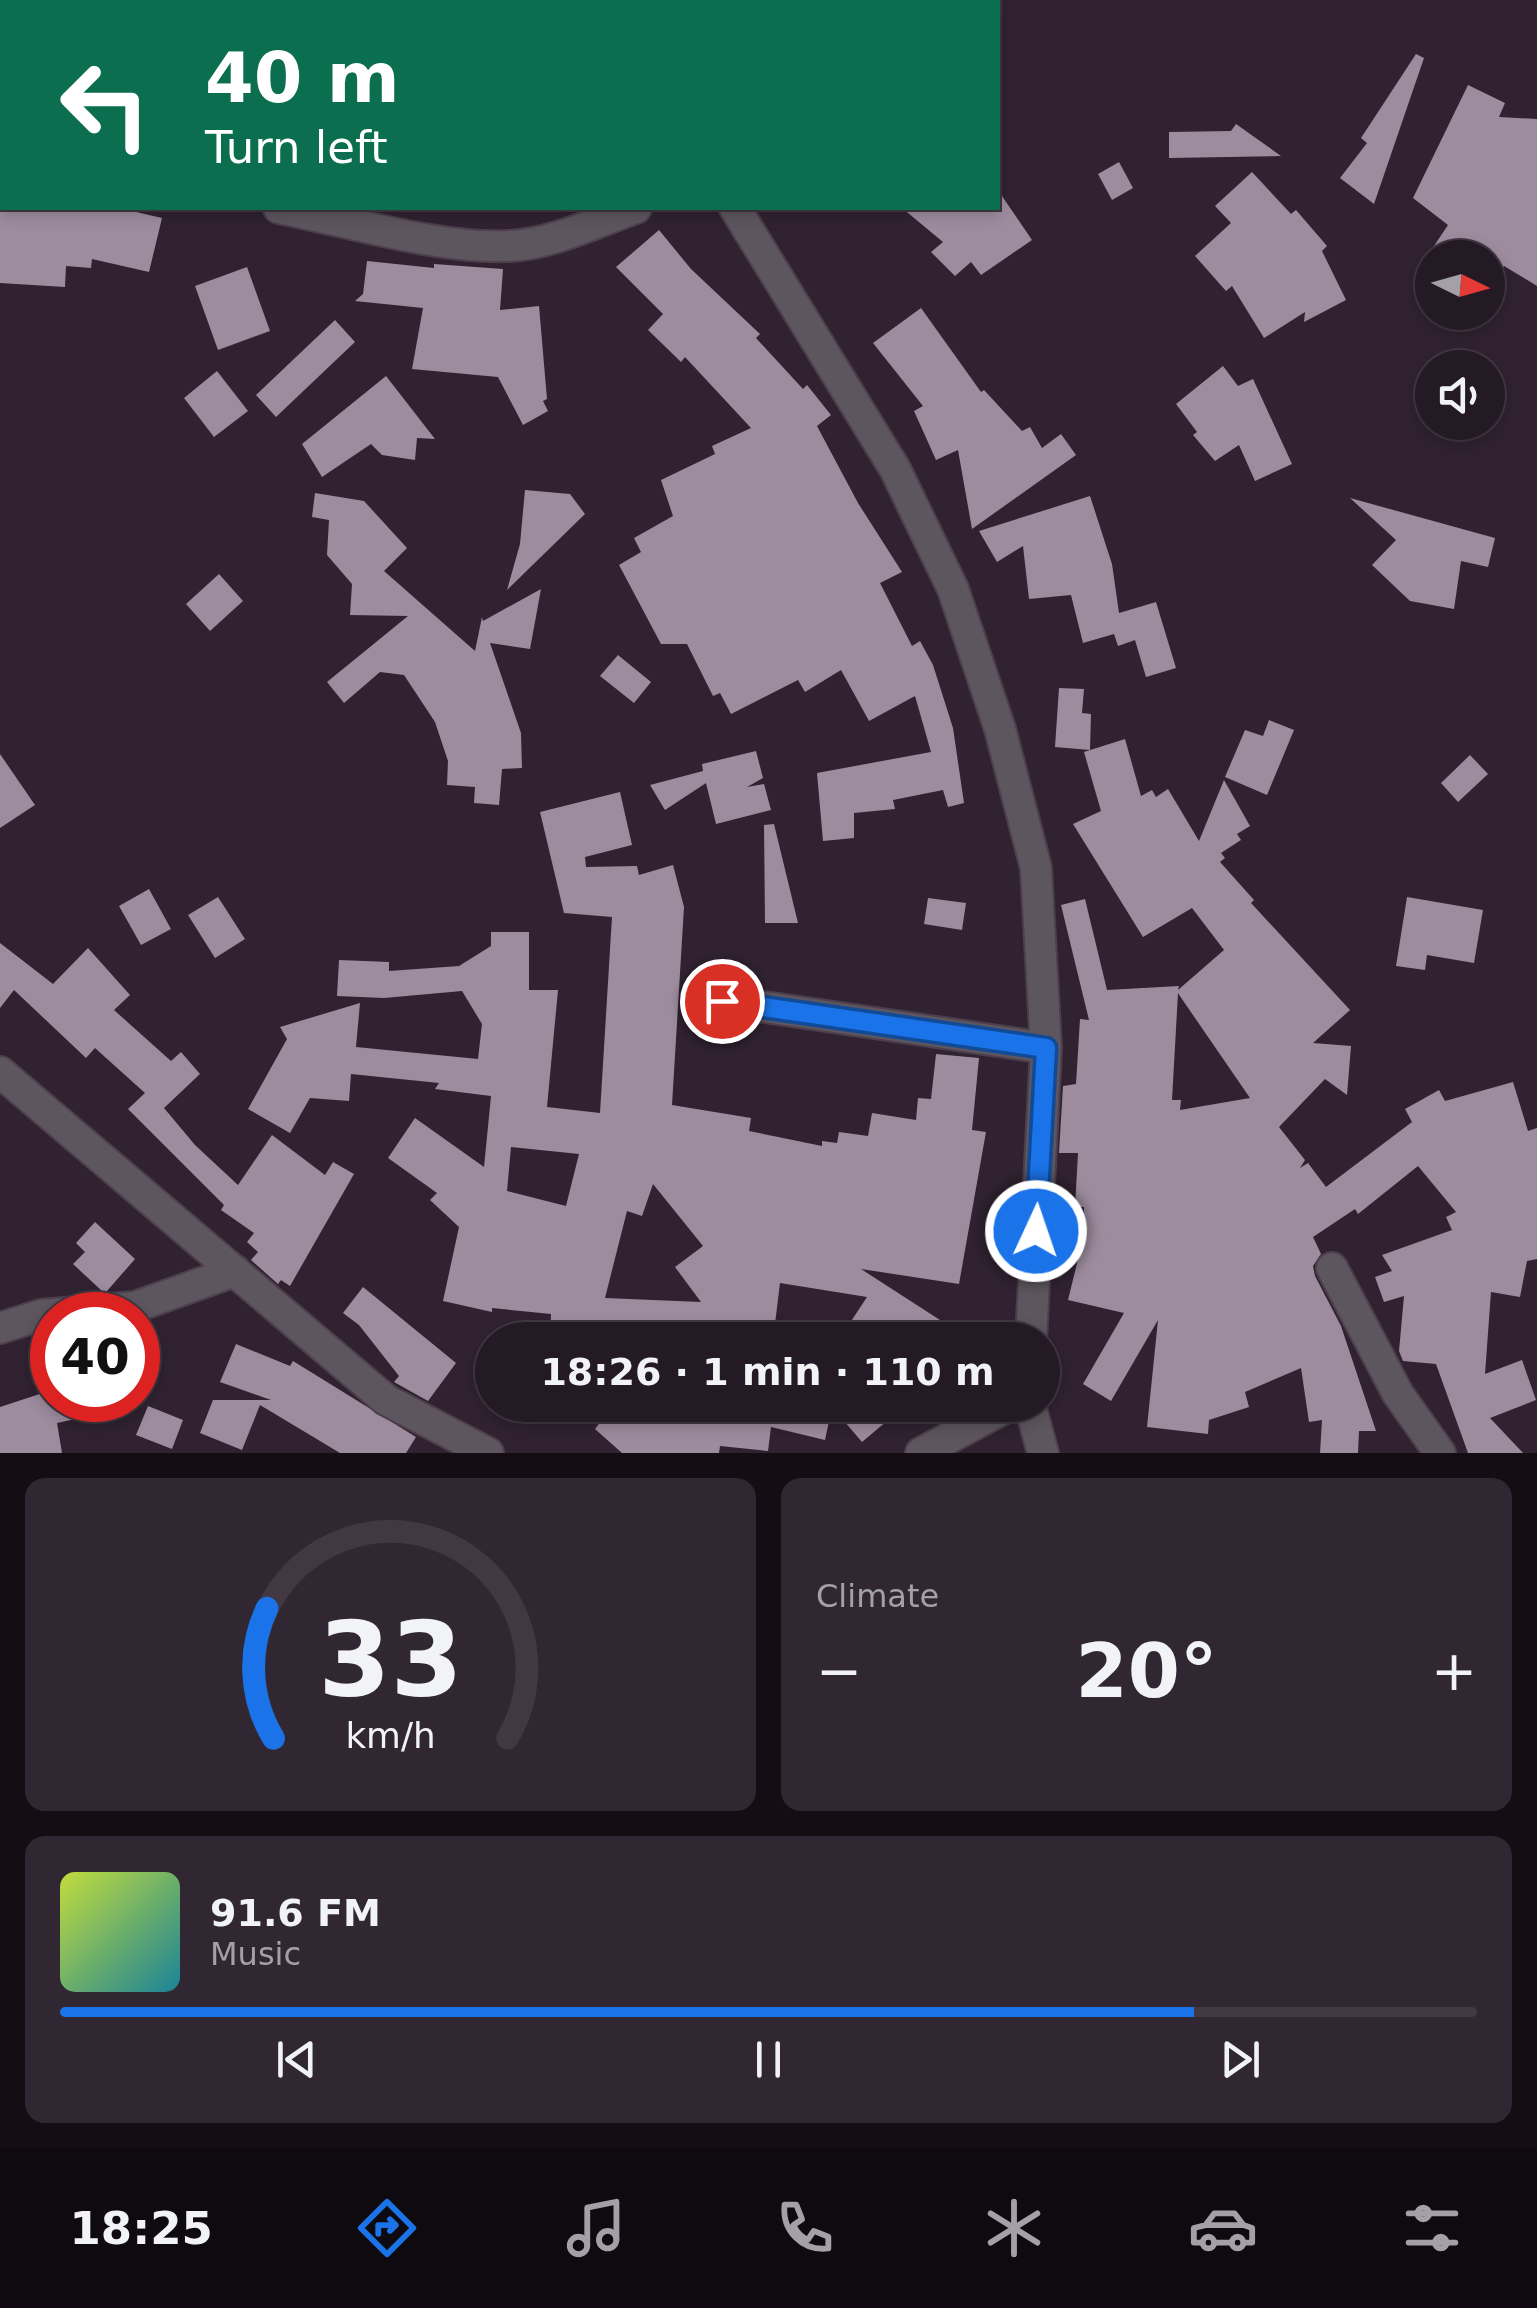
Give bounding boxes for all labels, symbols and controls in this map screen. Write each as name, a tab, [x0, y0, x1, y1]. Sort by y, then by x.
text: 40 m	[205, 37, 400, 119]
icon: left	[40, 40, 170, 170]
text: Turn left	[205, 121, 388, 174]
north arrow	[1415, 240, 1505, 330]
map controls	[1415, 240, 1505, 440]
button: sound	[1415, 350, 1505, 440]
pin	[680, 959, 765, 1044]
icon: arrive	[695, 974, 750, 1029]
position arrow	[984, 1179, 1088, 1283]
speed limit sign: 40	[30, 1292, 160, 1422]
text: 18:26 · 1 min · 110 m	[540, 1350, 995, 1394]
text: Climate	[816, 1577, 939, 1615]
text: 33	[318, 1599, 463, 1721]
text: 20°	[1076, 1627, 1217, 1715]
text: −	[816, 1639, 862, 1703]
text: +	[1431, 1639, 1477, 1703]
text: km/h	[345, 1715, 436, 1756]
text: 91.6 FM	[210, 1891, 381, 1935]
text: Music	[210, 1935, 301, 1973]
icon: previous	[269, 2032, 324, 2087]
icon: pause	[741, 2032, 796, 2087]
icon: next	[1213, 2032, 1268, 2087]
icon: directions	[352, 2193, 422, 2263]
icon: music	[561, 2193, 631, 2263]
icon: phone	[770, 2193, 840, 2263]
icon: climate	[979, 2193, 1049, 2263]
icon: car	[1188, 2193, 1258, 2263]
icon: filters	[1397, 2193, 1467, 2263]
text: 18:25	[70, 2202, 213, 2255]

